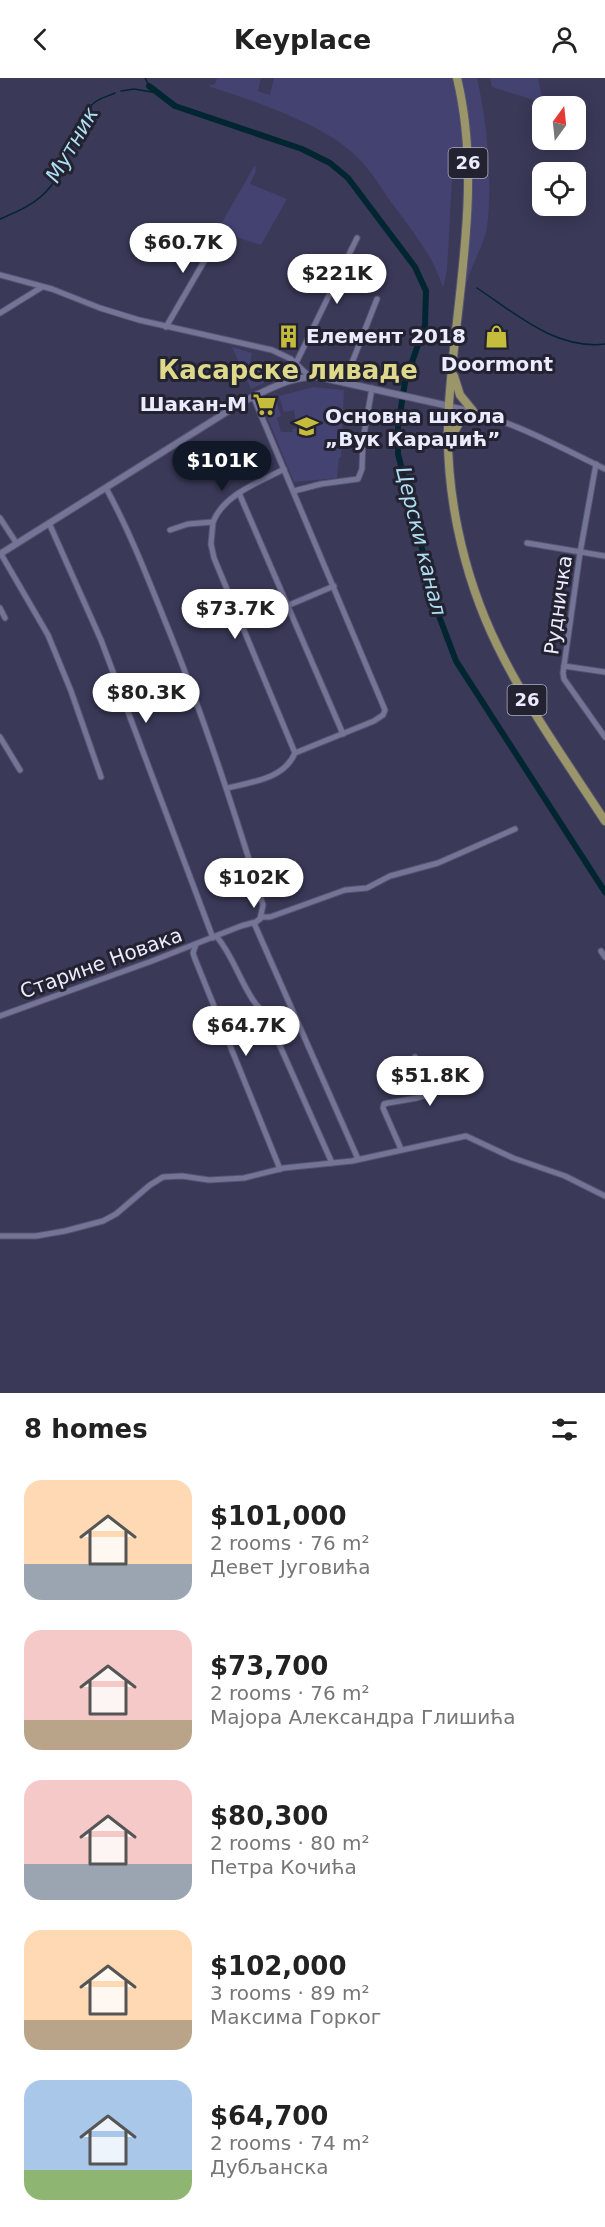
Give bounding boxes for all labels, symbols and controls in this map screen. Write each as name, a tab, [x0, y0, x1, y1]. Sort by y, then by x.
icon: back	[24, 23, 57, 56]
icon: person	[548, 23, 581, 56]
text: Keyplace	[234, 24, 371, 55]
north arrow	[532, 96, 586, 150]
map controls	[532, 96, 586, 216]
water label: Мутник	[41, 103, 103, 187]
road number: 26	[448, 148, 488, 178]
button: locate	[532, 162, 586, 216]
pin: $60.7K	[134, 223, 232, 274]
text: $60.7K	[144, 230, 222, 254]
pin: $221K	[295, 254, 379, 305]
text: $221K	[301, 261, 373, 285]
building icon: Елемент 2018	[275, 323, 301, 349]
place label: Елемент 2018	[306, 324, 466, 348]
shop icon: Doormont	[484, 324, 510, 350]
place label: Doormont	[441, 352, 554, 376]
district label: Касарске ливаде	[158, 355, 418, 385]
supermarket icon: Шакан-М	[252, 391, 278, 417]
place label: Шакан-М	[140, 392, 247, 416]
place label: Основна школа „Вук Караџић”	[325, 404, 505, 451]
school or university icon: Основна школа „Вук Караџић”	[294, 414, 320, 440]
pin: $101K	[180, 441, 264, 492]
text: $101K	[186, 448, 258, 472]
water label: Церски канал	[391, 464, 451, 618]
street label: Рудничка	[539, 554, 577, 656]
pin: $73.7K	[186, 589, 284, 640]
text: $73.7K	[196, 596, 274, 620]
pin: $80.3K	[97, 673, 195, 724]
text: $80.3K	[107, 680, 185, 704]
road number: 26	[508, 685, 546, 715]
pin: $102K	[212, 858, 296, 909]
text: $102K	[218, 865, 290, 889]
street label: Старине Новака	[17, 922, 185, 1004]
pin: $64.7K	[197, 1006, 295, 1057]
text: $64.7K	[207, 1013, 285, 1037]
pin: $51.8K	[381, 1056, 479, 1107]
text: $51.8K	[391, 1063, 469, 1087]
icon: filters	[548, 1413, 581, 1446]
text: 8 homes	[24, 1414, 148, 1444]
text: $101,000	[210, 1501, 347, 1531]
icon: home	[72, 1504, 144, 1576]
text: 2 rooms · 76 m²	[210, 1531, 370, 1555]
text: Девет Југовића	[210, 1555, 371, 1579]
text: $73,700	[210, 1651, 328, 1681]
icon: home	[72, 1654, 144, 1726]
text: 2 rooms · 76 m²	[210, 1681, 370, 1705]
text: Мајора Александра Глишића	[210, 1705, 516, 1729]
text: $80,300	[210, 1801, 328, 1831]
icon: home	[72, 1804, 144, 1876]
text: 2 rooms · 80 m²	[210, 1831, 370, 1855]
text: Петра Кочића	[210, 1855, 357, 1879]
text: $102,000	[210, 1951, 347, 1981]
icon: home	[72, 1954, 144, 2026]
text: 3 rooms · 89 m²	[210, 1981, 370, 2005]
text: Максима Горког	[210, 2005, 381, 2029]
text: $64,700	[210, 2101, 328, 2131]
icon: home	[72, 2104, 144, 2176]
text: 2 rooms · 74 m²	[210, 2131, 370, 2155]
text: Дубљанска	[210, 2155, 329, 2179]

